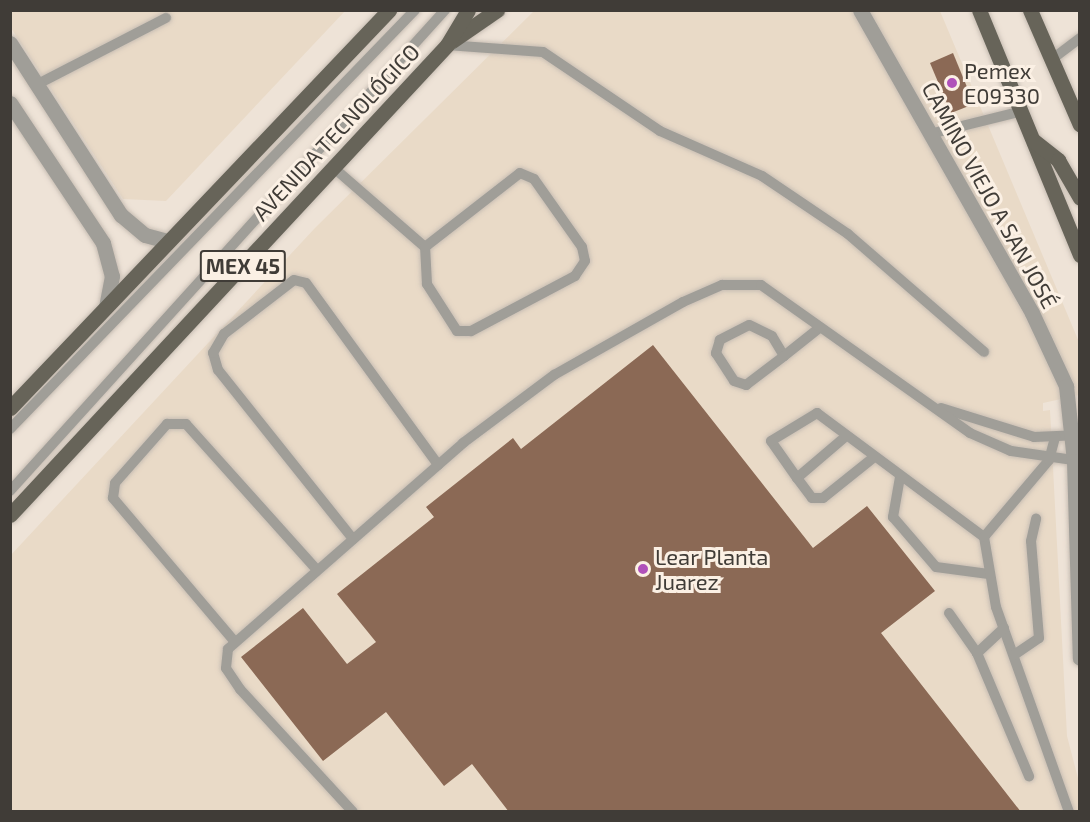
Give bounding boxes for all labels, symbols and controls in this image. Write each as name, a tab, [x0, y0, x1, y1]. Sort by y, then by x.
street label: AVENIDA TECNOLÓGICO	[247, 38, 425, 226]
place label: Pemex E09330	[964, 57, 1040, 108]
street label: CAMINO VIEJO A SAN JOSÉ	[916, 76, 1064, 314]
marker: Pemex E09330	[945, 76, 959, 90]
road number: MEX 45	[200, 248, 286, 284]
place label: Lear Planta Juarez	[655, 543, 769, 594]
marker: Lear Planta Juarez	[636, 562, 650, 576]

